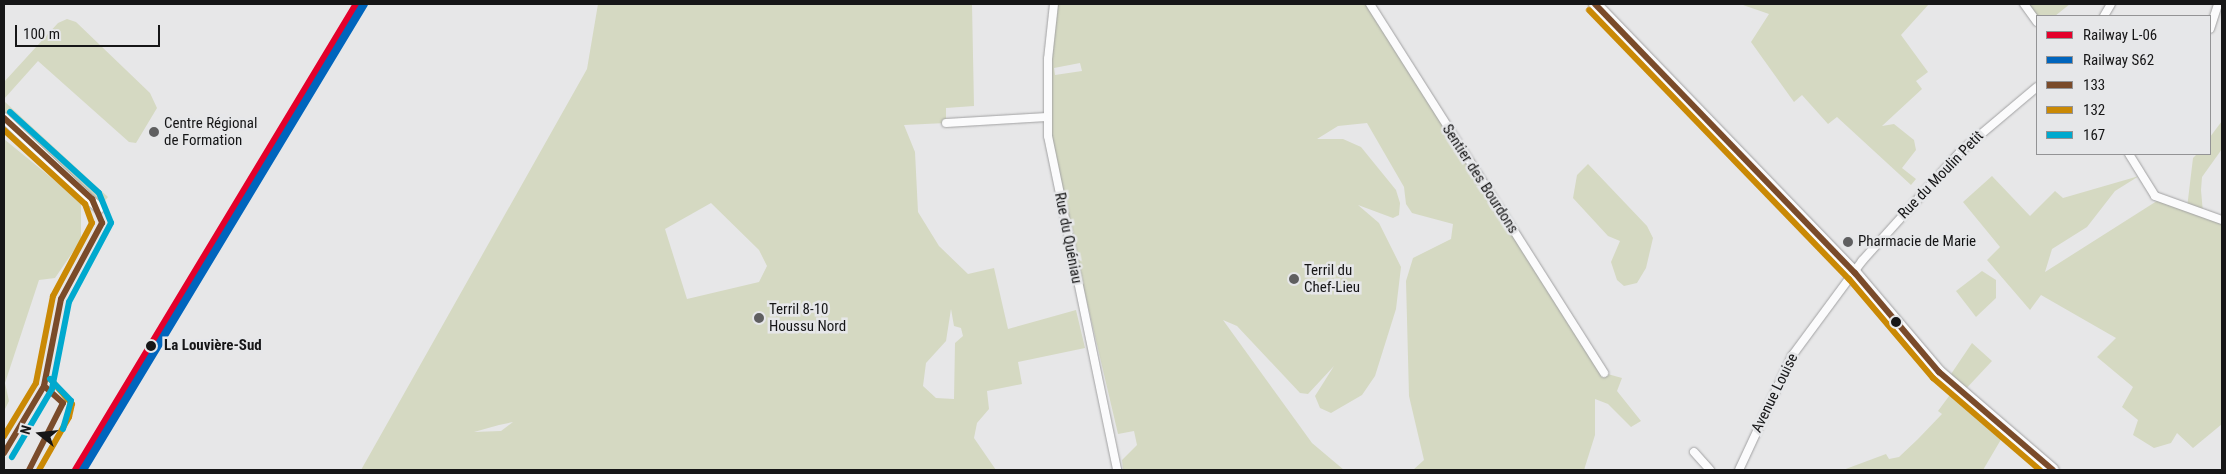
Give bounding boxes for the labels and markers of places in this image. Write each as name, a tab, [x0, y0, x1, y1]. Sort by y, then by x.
place label: Centre Régional de Formation	[164, 114, 257, 149]
marker: Centre Régional de Formation	[148, 126, 160, 138]
place label: Pharmacie de Marie	[1858, 233, 1976, 251]
marker: Pharmacie de Marie	[1842, 236, 1854, 248]
place label: Terril du Chef-Lieu	[1304, 261, 1360, 296]
marker: Terril du Chef-Lieu	[1288, 273, 1300, 285]
place label: Terril 8-10 Houssu Nord	[769, 300, 846, 335]
marker: Terril 8-10 Houssu Nord	[753, 312, 765, 324]
unlabelled marker	[1891, 317, 1901, 327]
marker: La Louvière-Sud	[142, 337, 160, 355]
place label: La Louvière-Sud	[164, 337, 262, 355]

